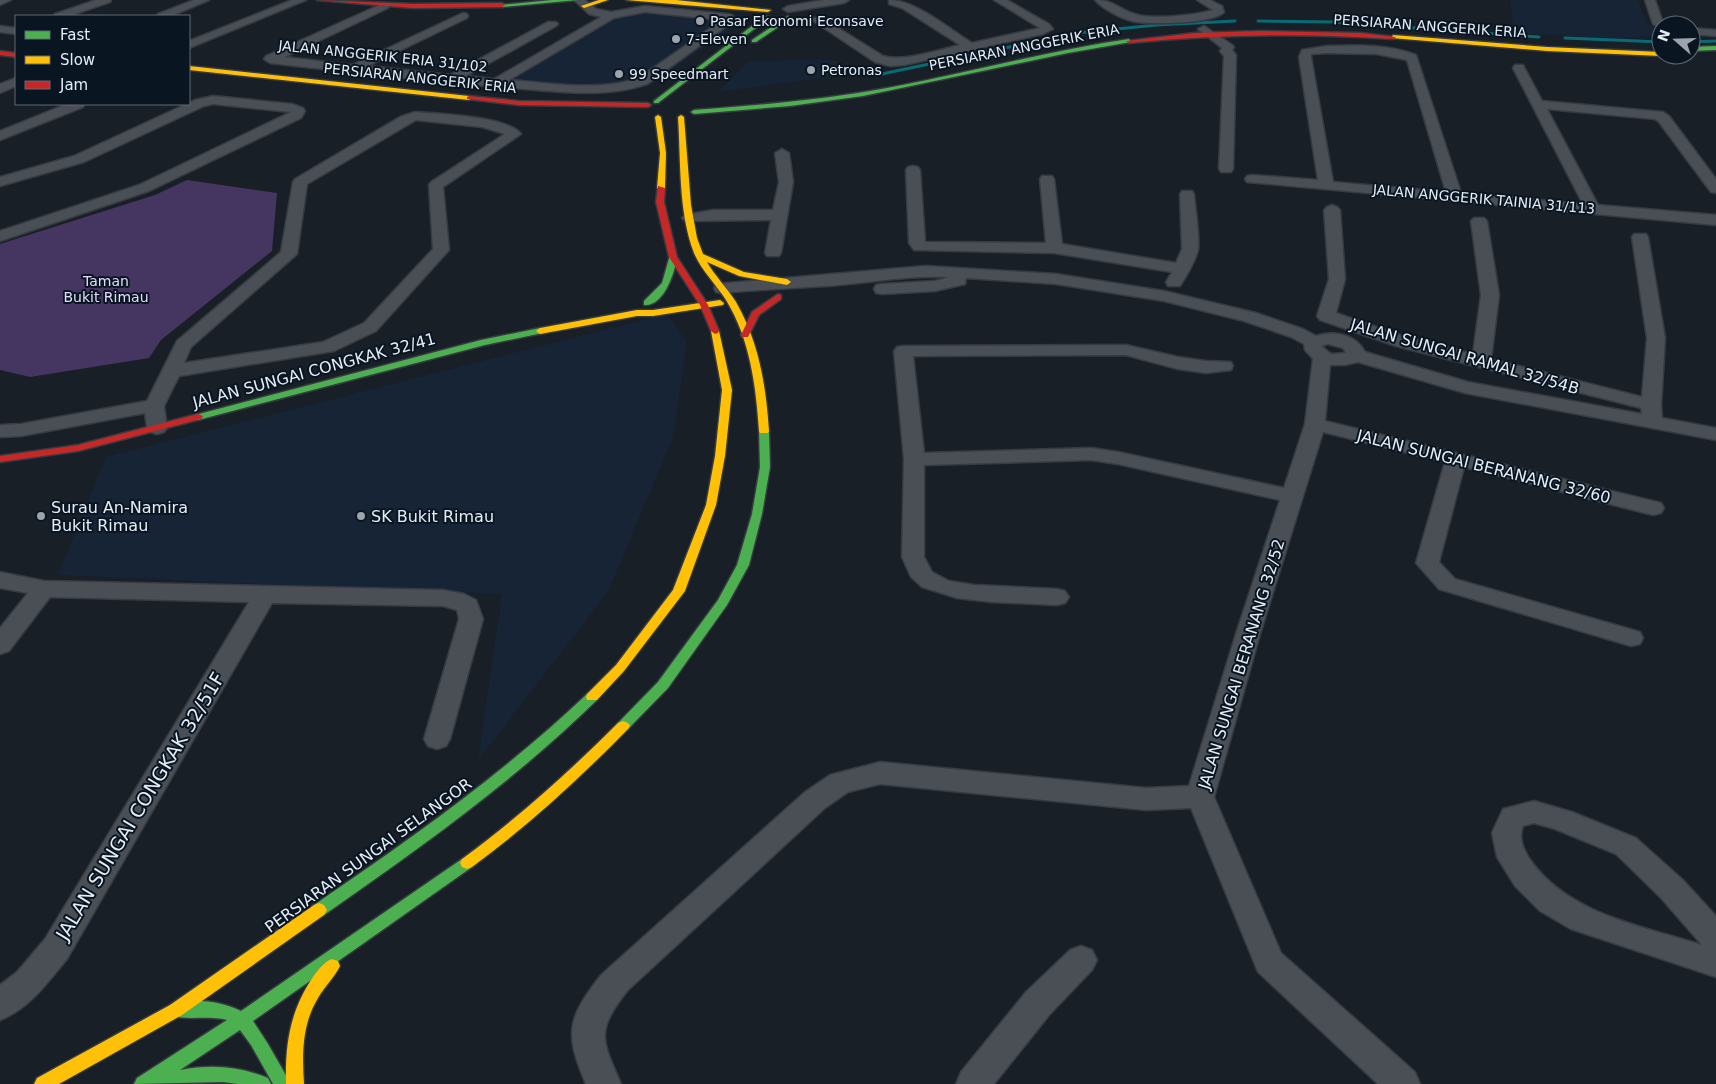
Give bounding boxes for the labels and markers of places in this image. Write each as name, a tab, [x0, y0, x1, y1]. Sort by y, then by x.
place label: Pasar Ekonomi Econsave	[710, 13, 884, 29]
marker: Pasar Ekonomi Econsave	[694, 15, 706, 27]
place label: 7-Eleven	[686, 31, 747, 47]
marker: 7-Eleven	[670, 33, 682, 45]
place label: Petronas	[821, 62, 882, 78]
marker: Petronas	[805, 64, 817, 76]
place label: 99 Speedmart	[629, 66, 729, 82]
marker: 99 Speedmart	[613, 68, 625, 80]
place label: Surau An-Namira Bukit Rimau	[51, 498, 188, 535]
place label: SK Bukit Rimau	[371, 507, 494, 526]
marker: Surau An-Namira Bukit Rimau	[35, 510, 47, 522]
marker: SK Bukit Rimau	[355, 510, 367, 522]

